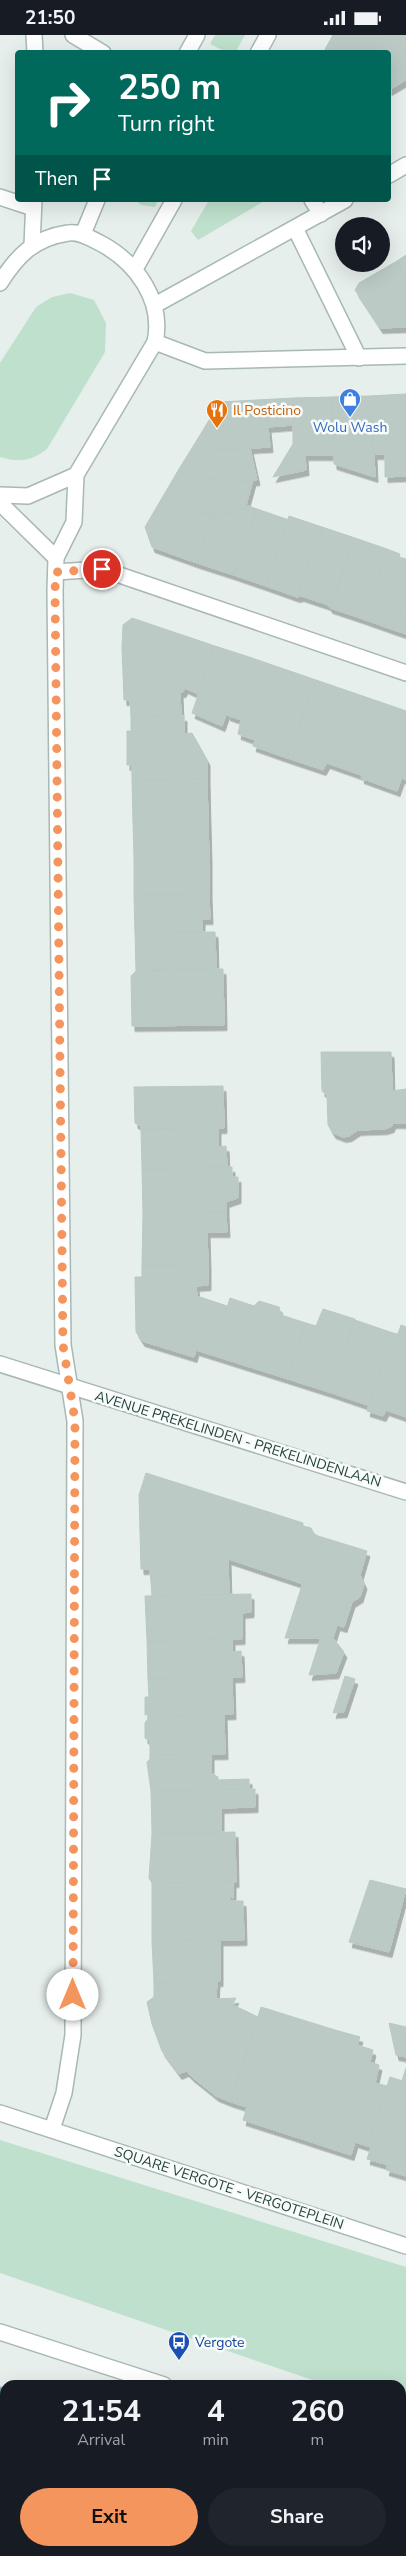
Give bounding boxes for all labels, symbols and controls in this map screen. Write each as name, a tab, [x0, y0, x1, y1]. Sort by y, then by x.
text: 21:50	[25, 5, 75, 31]
text: 250 m	[118, 64, 221, 111]
icon: right	[35, 70, 100, 135]
text: Turn right	[118, 109, 214, 139]
icon: arrive	[88, 165, 116, 193]
text: Then	[35, 166, 78, 192]
map controls	[335, 217, 390, 272]
button: sound	[335, 217, 390, 272]
shop icon: Wolu Wash	[338, 387, 362, 418]
restaurant icon: Il Posticino	[205, 398, 229, 429]
place label: Il Posticino	[233, 401, 301, 420]
place label: Wolu Wash	[313, 418, 387, 437]
pin	[81, 548, 123, 590]
icon: arrive	[88, 555, 116, 583]
street label: AVENUE PREKELINDEN - PREKELINDENLAAN	[93, 1386, 383, 1492]
position arrow	[46, 1968, 98, 2020]
street label: SQUARE VERGOTE - VERGOTEPLEIN	[112, 2142, 346, 2234]
bus stop icon: Vergote	[167, 2330, 191, 2361]
place label: Vergote	[194, 2333, 244, 2352]
text: 21:54	[62, 2391, 141, 2432]
text: 4	[207, 2391, 225, 2432]
text: 260	[290, 2391, 344, 2432]
text: Arrival	[77, 2429, 125, 2451]
text: min	[202, 2429, 229, 2451]
text: m	[311, 2429, 324, 2451]
button: Exit	[20, 2488, 198, 2546]
button: Share	[208, 2488, 386, 2546]

